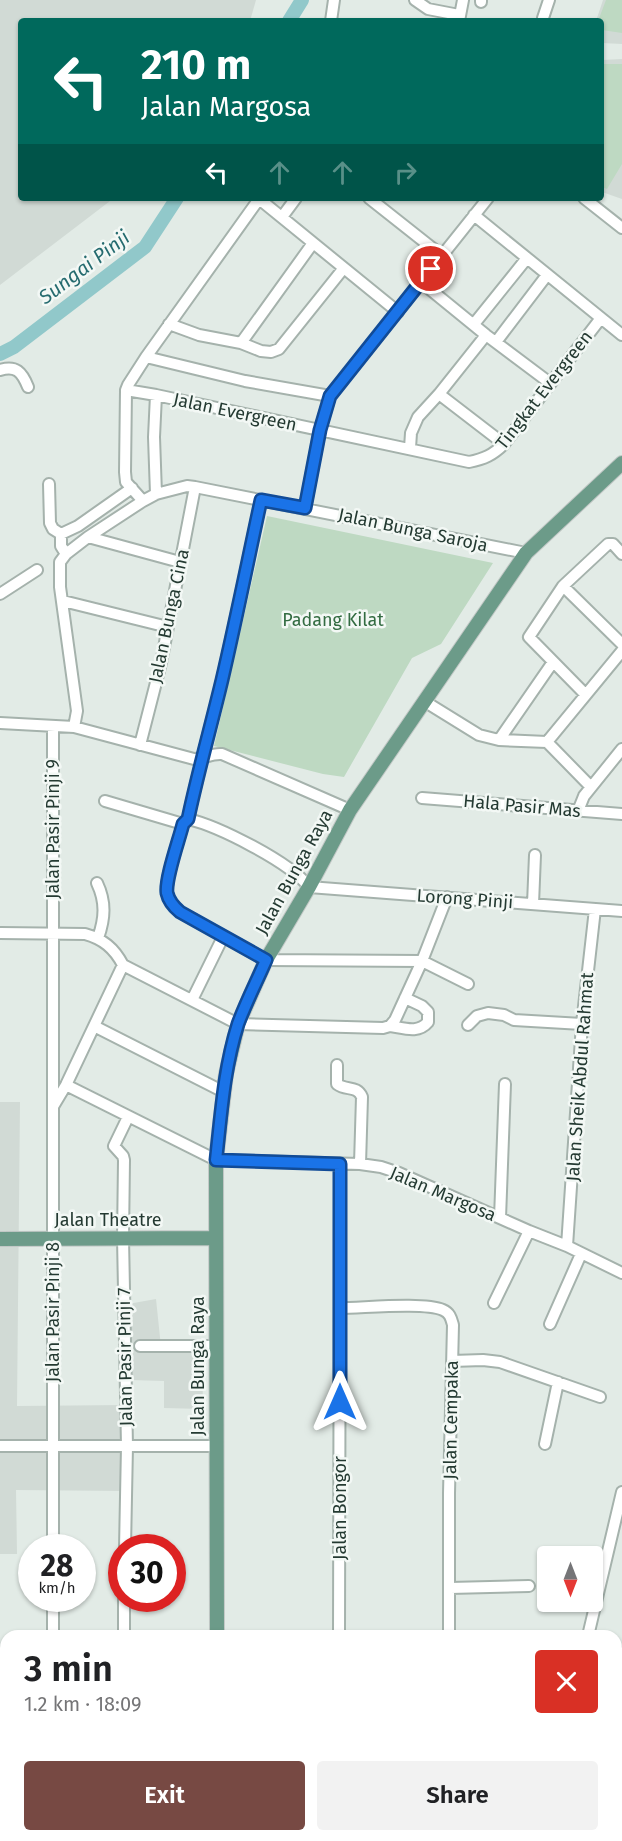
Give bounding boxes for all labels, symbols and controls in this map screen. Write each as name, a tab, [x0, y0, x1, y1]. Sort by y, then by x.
text: 210 m	[141, 40, 251, 90]
icon: left	[42, 42, 120, 120]
text: Jalan Margosa	[141, 91, 311, 123]
icon: left	[200, 156, 233, 189]
icon: ahead	[263, 156, 296, 189]
icon: ahead	[326, 156, 359, 189]
icon: right	[389, 156, 422, 189]
water label: Sungai Pinji	[33, 225, 134, 310]
pin	[405, 243, 456, 294]
icon: arrive	[414, 252, 447, 285]
street label: Tingkat Evergreen	[491, 326, 597, 454]
street label: Jalan Evergreen	[171, 388, 299, 436]
street label: Jalan Bunga Saroja	[336, 503, 490, 557]
street label: Jalan Bunga Cina	[144, 547, 194, 685]
park label: Padang Kilat	[282, 609, 384, 631]
street label: Jalan Pasir Pinji 9	[42, 759, 64, 899]
street label: Hala Pasir Mas	[462, 790, 582, 822]
street label: Jalan Bunga Raya	[251, 806, 337, 938]
street label: Lorong Pinji	[416, 885, 514, 913]
street label: Jalan Sheik Abdul Rahmat	[562, 971, 598, 1182]
street label: Jalan Margosa	[386, 1162, 500, 1226]
street label: Jalan Theatre	[54, 1209, 162, 1231]
street label: Jalan Pasir Pinji 8	[42, 1242, 64, 1382]
street label: Jalan Pasir Pinji 7	[113, 1287, 137, 1427]
street label: Jalan Bunga Raya	[187, 1296, 209, 1436]
street label: Jalan Cempaka	[439, 1360, 463, 1480]
position arrow	[308, 1370, 372, 1434]
street label: Jalan Bongor	[329, 1456, 351, 1560]
speed limit sign: 30	[108, 1534, 186, 1612]
north arrow	[537, 1546, 603, 1612]
map controls	[537, 1546, 603, 1612]
text: 28	[41, 1548, 73, 1584]
text: km/h	[38, 1579, 76, 1597]
text: 3 min	[24, 1647, 113, 1691]
button: close	[535, 1650, 598, 1713]
text: 1.2 km · 18:09	[24, 1692, 141, 1716]
button: Exit	[24, 1761, 305, 1830]
button: Share	[317, 1761, 598, 1830]

